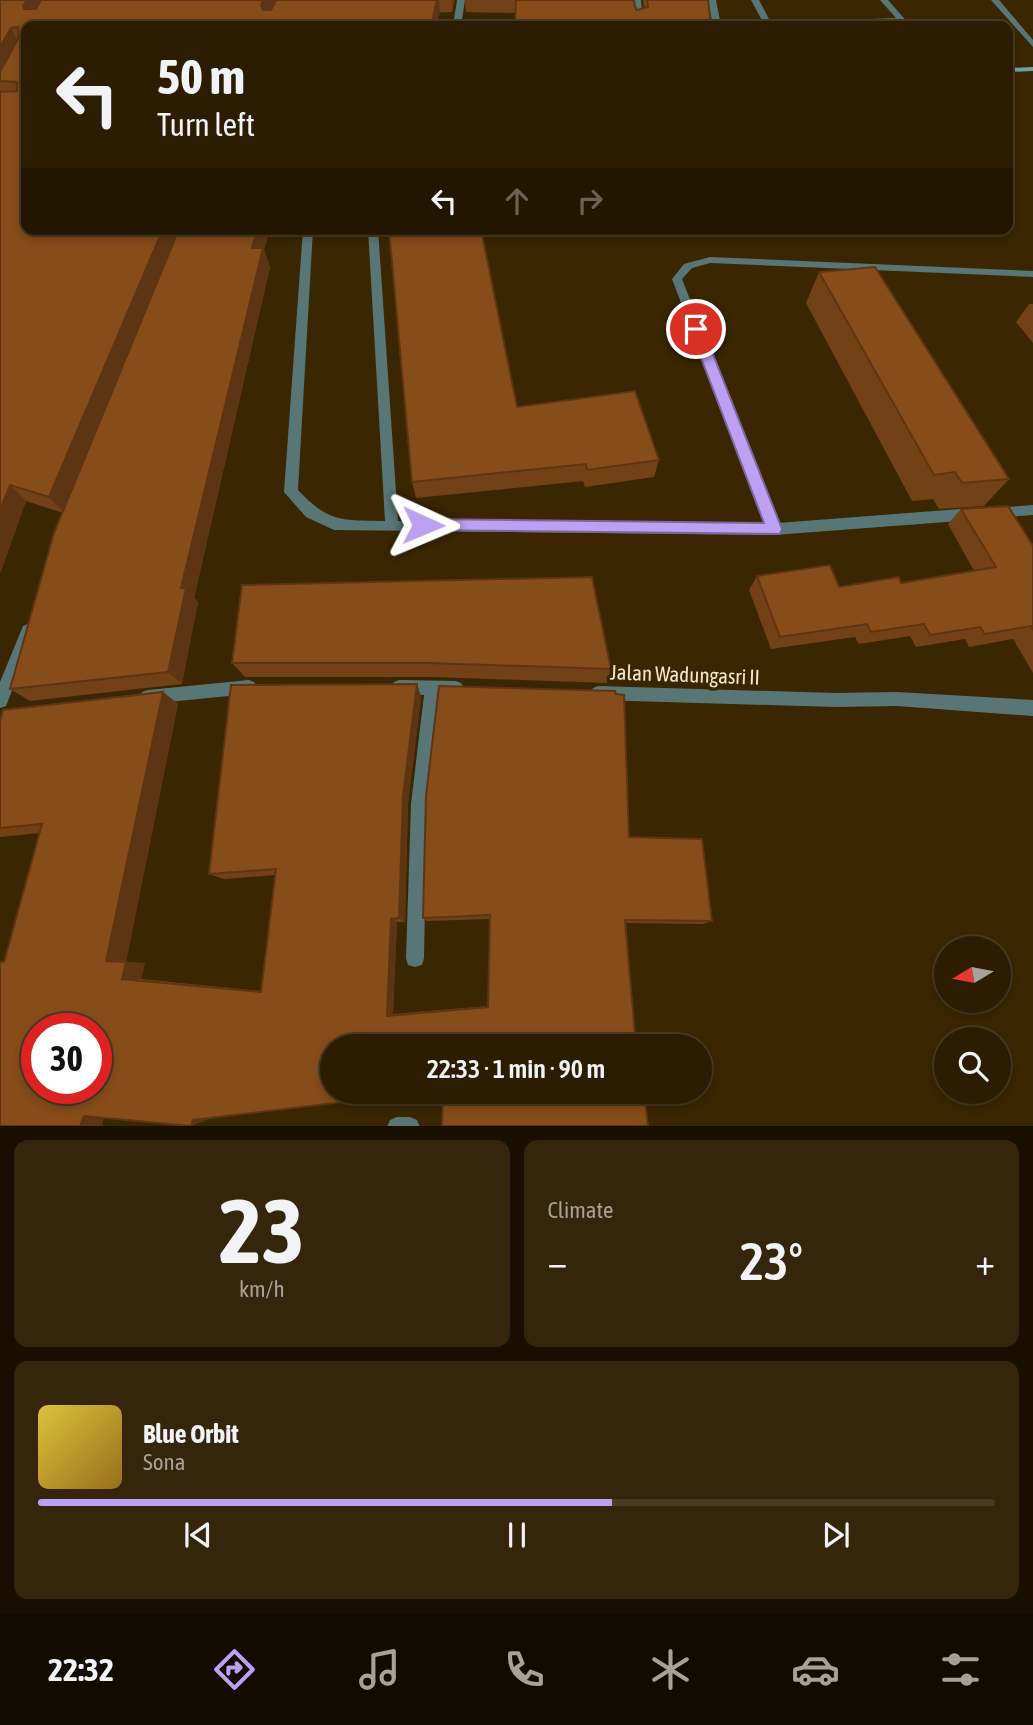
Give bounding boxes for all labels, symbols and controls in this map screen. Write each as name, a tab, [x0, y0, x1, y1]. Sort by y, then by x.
text: 50 m	[157, 48, 245, 104]
icon: left	[42, 49, 133, 140]
text: Turn left	[157, 106, 255, 143]
icon: left	[425, 182, 463, 220]
icon: ahead	[498, 182, 536, 220]
icon: right	[571, 182, 609, 220]
pin	[666, 299, 726, 359]
icon: arrive	[677, 310, 715, 348]
position arrow	[386, 488, 460, 562]
street label: Jalan Wadungasri II	[610, 659, 760, 689]
north arrow	[934, 936, 1012, 1013]
map controls	[934, 936, 1011, 1104]
speed limit sign: 30	[21, 1013, 112, 1104]
button: search	[934, 1027, 1011, 1104]
text: 22:33 · 1 min · 90 m	[427, 1054, 605, 1084]
text: 23	[219, 1178, 305, 1282]
text: Climate	[548, 1197, 613, 1223]
text: 23°	[740, 1231, 803, 1291]
text: −	[548, 1240, 567, 1283]
text: +	[975, 1240, 995, 1283]
text: km/h	[239, 1276, 285, 1302]
text: Blue Orbit	[143, 1419, 239, 1449]
text: Sona	[143, 1449, 185, 1475]
icon: previous	[179, 1516, 217, 1554]
icon: pause	[498, 1516, 536, 1554]
icon: next	[817, 1516, 855, 1554]
icon: directions	[210, 1645, 259, 1694]
icon: music	[355, 1645, 404, 1694]
icon: phone	[500, 1645, 549, 1694]
icon: climate	[646, 1645, 695, 1694]
icon: car	[791, 1645, 840, 1694]
icon: filters	[936, 1645, 985, 1694]
text: 22:32	[48, 1651, 114, 1688]

